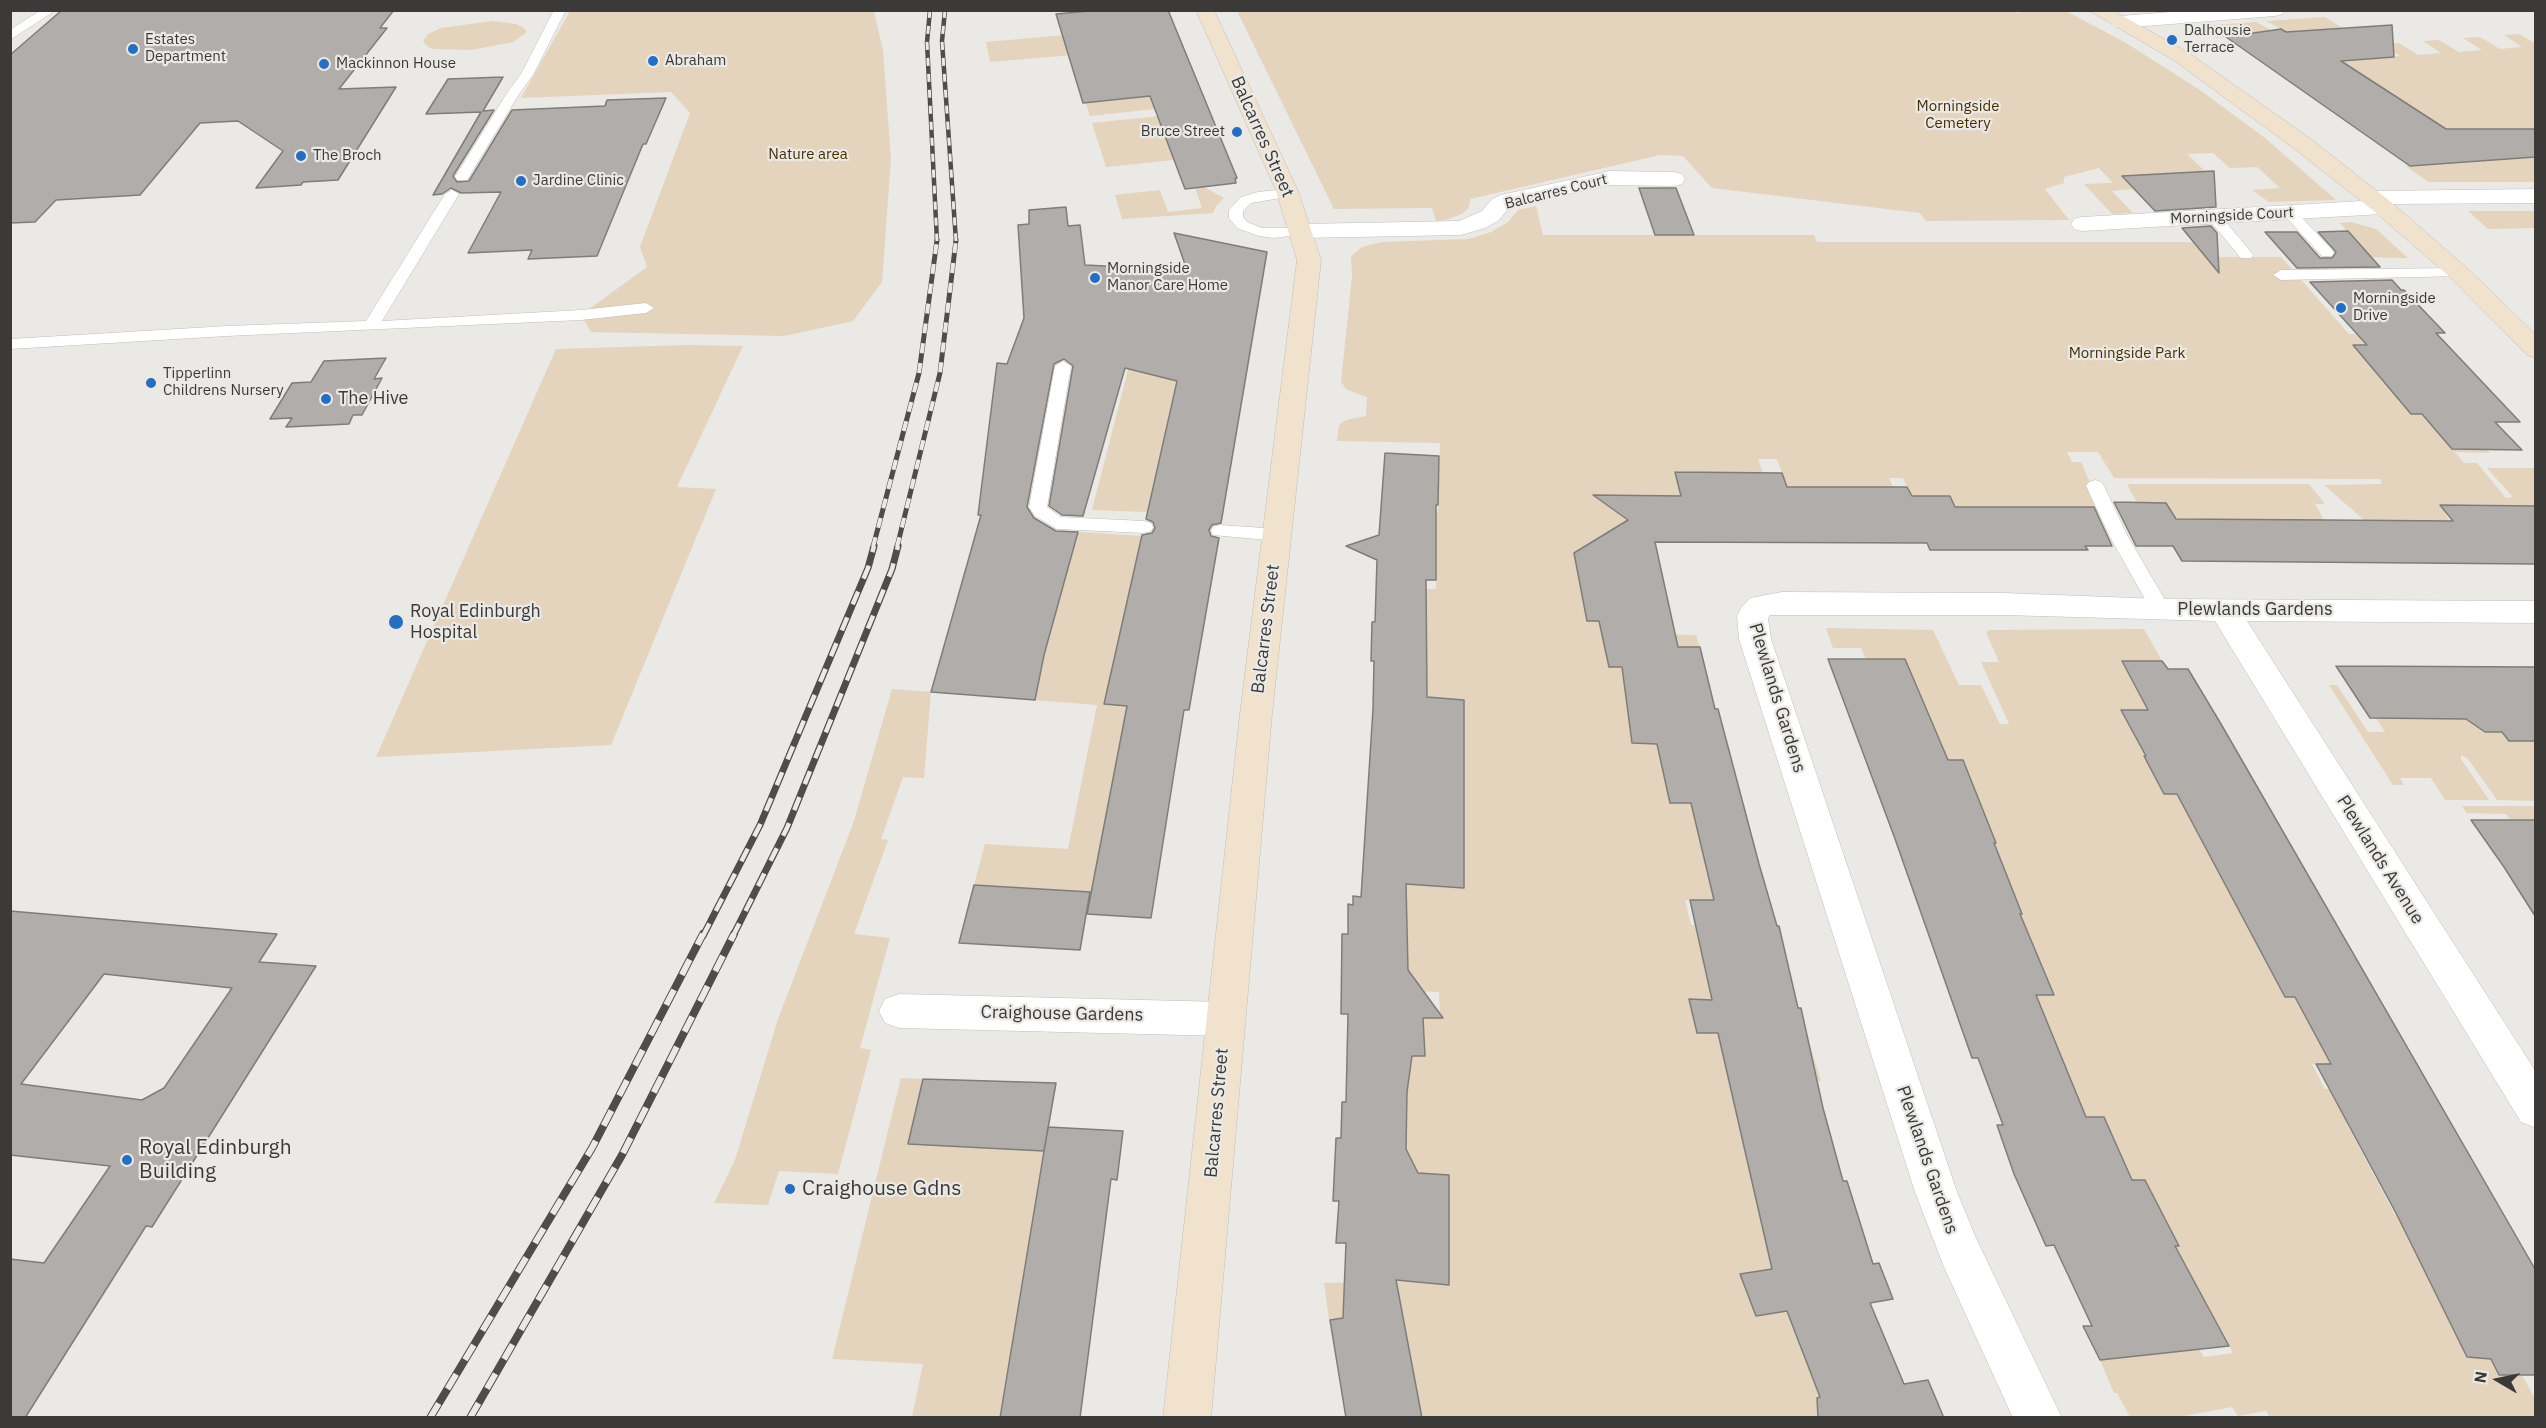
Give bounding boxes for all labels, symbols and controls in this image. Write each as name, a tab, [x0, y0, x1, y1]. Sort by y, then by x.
place label: Dalhousie Terrace	[2184, 22, 2251, 57]
place label: Estates Department	[145, 31, 226, 66]
marker: Dalhousie Terrace	[2165, 33, 2179, 47]
marker: Estates Department	[126, 42, 140, 56]
place label: Abraham	[665, 52, 726, 70]
marker: Abraham	[646, 54, 660, 68]
place label: Mackinnon House	[336, 55, 456, 73]
marker: Mackinnon House	[317, 57, 331, 71]
street label: Balcarres Street	[1226, 73, 1298, 201]
park label: Morningside Cemetery	[1917, 98, 1999, 133]
place label: Bruce Street	[1141, 123, 1225, 141]
marker: Bruce Street	[1230, 125, 1244, 139]
park label: Nature area	[768, 146, 848, 164]
place label: The Broch	[313, 147, 382, 165]
marker: The Broch	[294, 149, 308, 163]
street label: Balcarres Court	[1503, 171, 1609, 213]
place label: Jardine Clinic	[533, 172, 624, 190]
marker: Jardine Clinic	[514, 174, 528, 188]
street label: Morningside Court	[2170, 204, 2294, 228]
place label: Morningside Manor Care Home	[1107, 260, 1228, 295]
marker: Morningside Manor Care Home	[1088, 271, 1102, 285]
place label: Morningside Drive	[2353, 290, 2436, 325]
marker: Morningside Drive	[2334, 301, 2348, 315]
park label: Morningside Park	[2069, 345, 2185, 363]
place label: Tipperlinn Childrens Nursery	[163, 365, 284, 400]
marker: Tipperlinn Childrens Nursery	[144, 376, 158, 390]
place label: The Hive	[338, 388, 408, 410]
marker: The Hive	[319, 392, 333, 406]
street label: Balcarres Street	[1247, 563, 1285, 695]
street label: Plewlands Gardens	[2177, 599, 2333, 621]
place label: Royal Edinburgh Hospital	[410, 601, 541, 644]
marker: Royal Edinburgh Hospital	[387, 613, 405, 631]
street label: Plewlands Gardens	[1744, 620, 1810, 776]
street label: Plewlands Avenue	[2332, 792, 2428, 928]
street label: Craighouse Gardens	[980, 1002, 1144, 1026]
street label: Balcarres Street	[1201, 1047, 1233, 1179]
street label: Plewlands Gardens	[1891, 1083, 1963, 1237]
place label: Royal Edinburgh Building	[139, 1135, 292, 1185]
marker: Royal Edinburgh Building	[120, 1153, 134, 1167]
place label: Craighouse Gdns	[802, 1176, 961, 1202]
marker: Craighouse Gdns	[783, 1182, 797, 1196]
north arrow	[2468, 1350, 2528, 1410]
text: N	[2469, 1370, 2491, 1384]

